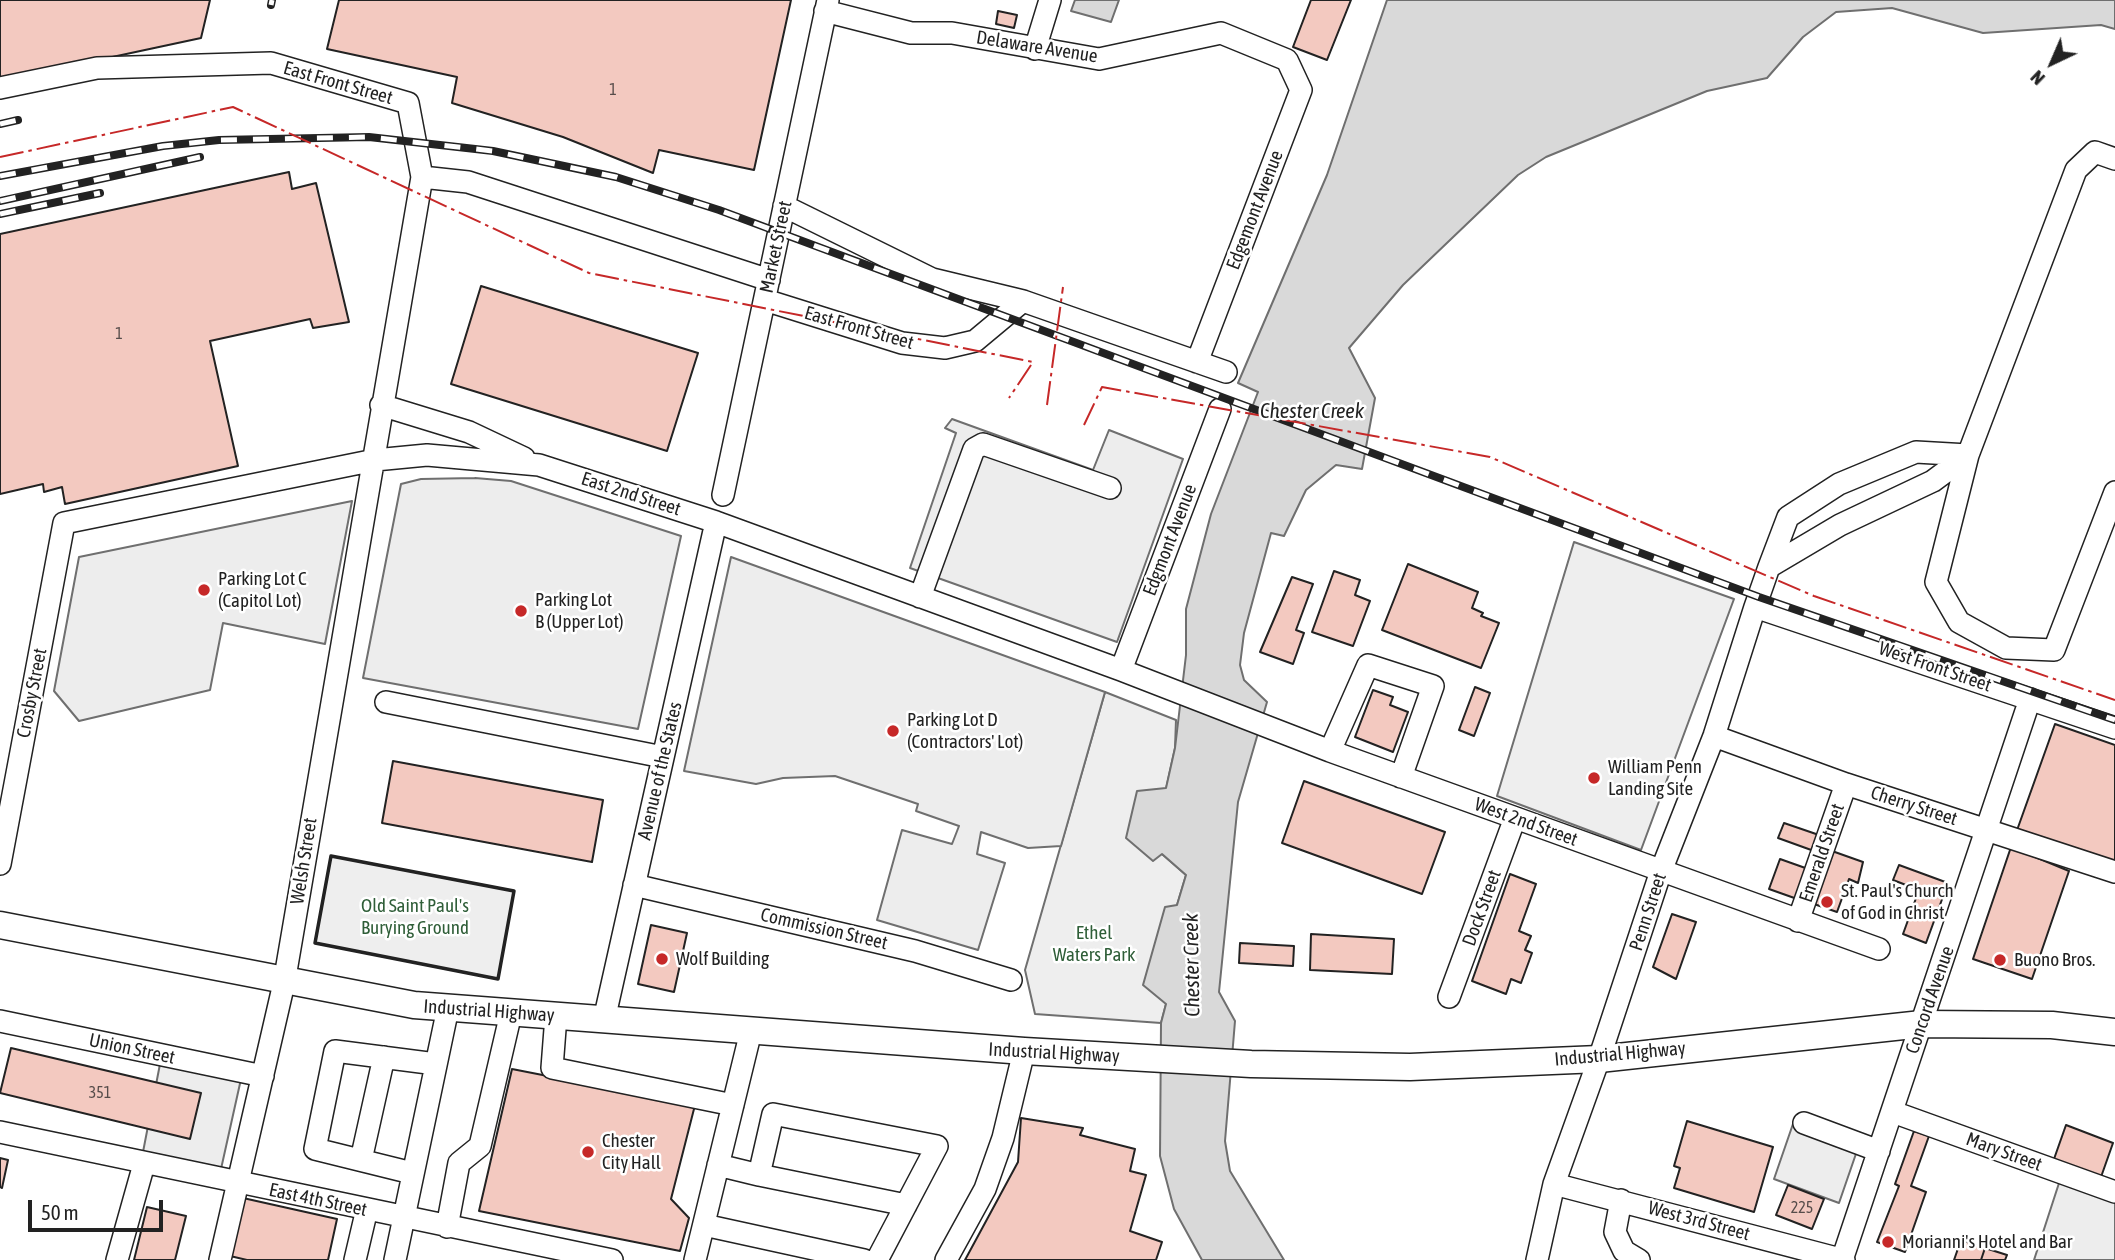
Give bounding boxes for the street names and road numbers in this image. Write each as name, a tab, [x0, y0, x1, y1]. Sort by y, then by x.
street label: Delaware Avenue	[975, 26, 1099, 68]
street label: East Front Street	[281, 57, 395, 109]
street label: Edgemont Avenue	[1222, 147, 1288, 273]
street label: Market Street	[755, 199, 797, 295]
street label: East Front Street	[802, 302, 916, 354]
street label: East 2nd Street	[578, 467, 684, 521]
street label: Edgmont Avenue	[1138, 481, 1202, 599]
street label: West Front Street	[1876, 637, 1994, 697]
street label: Crosby Street	[12, 646, 52, 740]
street label: Avenue of the States	[633, 700, 687, 842]
street label: Cherry Street	[1868, 781, 1960, 831]
street label: West 2nd Street	[1471, 793, 1581, 851]
street label: Emerald Street	[1795, 801, 1849, 905]
street label: Welsh Street	[286, 816, 322, 906]
street label: Dock Street	[1458, 867, 1506, 949]
street label: Penn Street	[1625, 870, 1671, 954]
street label: Commission Street	[758, 903, 890, 955]
street label: Concord Avenue	[1901, 943, 1959, 1057]
street label: Industrial Highway	[423, 995, 555, 1027]
street label: Union Street	[87, 1029, 177, 1069]
street label: Industrial Highway	[1554, 1037, 1686, 1071]
street label: Industrial Highway	[988, 1038, 1120, 1068]
street label: Mary Street	[1963, 1128, 2045, 1176]
street label: East 4th Street	[267, 1178, 369, 1222]
street label: West 3rd Street	[1646, 1196, 1752, 1246]

